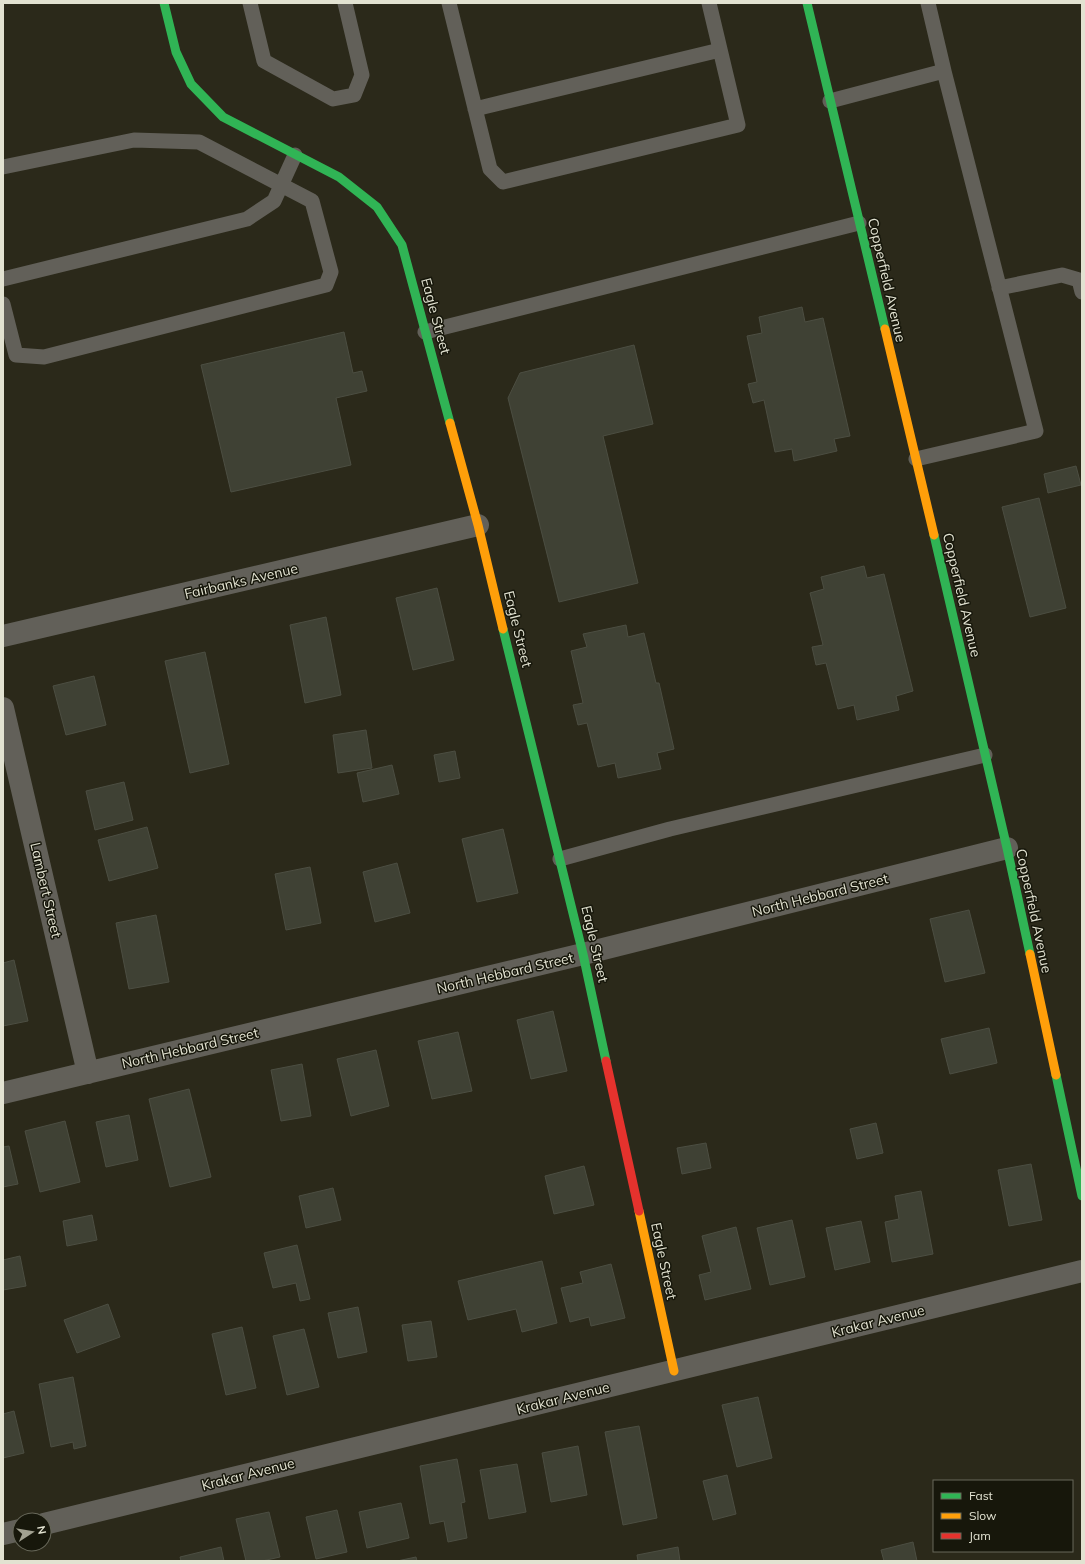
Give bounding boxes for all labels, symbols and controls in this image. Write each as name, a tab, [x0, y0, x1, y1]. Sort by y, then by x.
street label: Copperfield Avenue	[864, 216, 910, 344]
street label: Eagle Street	[417, 276, 455, 356]
street label: Copperfield Avenue	[939, 531, 985, 659]
street label: Fairbanks Avenue	[183, 559, 299, 603]
street label: Eagle Street	[500, 589, 536, 669]
street label: Lambert Street	[26, 841, 66, 939]
street label: Copperfield Avenue	[1012, 847, 1056, 975]
street label: North Hebbard Street	[750, 869, 890, 921]
street label: Eagle Street	[577, 904, 613, 984]
street label: North Hebbard Street	[435, 948, 575, 998]
street label: North Hebbard Street	[120, 1023, 260, 1073]
street label: Eagle Street	[647, 1221, 681, 1301]
street label: Krakar Avenue	[830, 1301, 926, 1341]
street label: Krakar Avenue	[515, 1378, 611, 1418]
street label: Krakar Avenue	[200, 1454, 296, 1494]
legend	[933, 1480, 1073, 1552]
text: Fast	[969, 1488, 993, 1503]
text: Slow	[969, 1508, 997, 1523]
north arrow	[12, 1512, 52, 1552]
text: N	[34, 1524, 49, 1535]
text: Jam	[969, 1528, 991, 1543]

